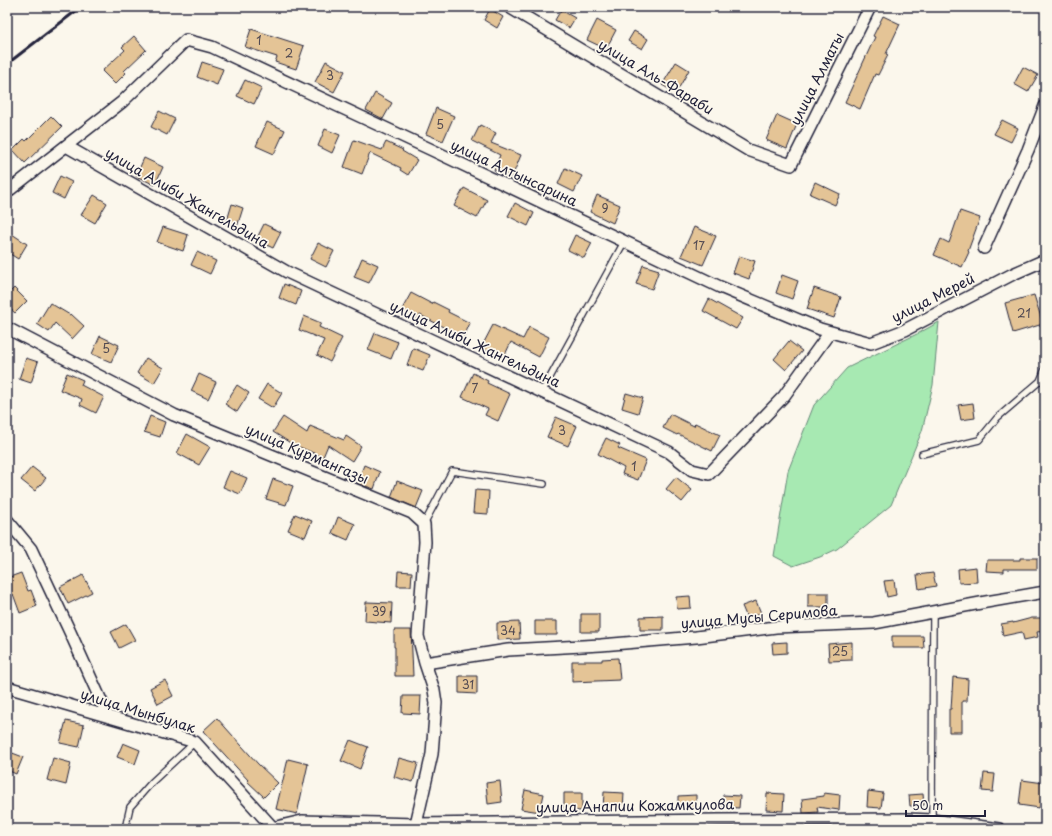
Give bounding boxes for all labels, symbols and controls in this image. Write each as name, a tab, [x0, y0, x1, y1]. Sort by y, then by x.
street label: улица Алматы	[784, 29, 849, 129]
house number: 1	[256, 31, 262, 49]
street label: улица Аль-Фараби	[595, 34, 718, 119]
house number: 2	[285, 44, 293, 62]
house number: 3	[326, 66, 334, 84]
house number: 5	[436, 115, 444, 133]
street label: улица Алтынсарина	[447, 134, 581, 211]
street label: улица Алиби Жангельдина	[101, 142, 273, 253]
house number: 9	[601, 199, 609, 217]
house number: 17	[693, 236, 705, 254]
street label: улица Мерей	[888, 268, 978, 328]
street label: улица Алиби Жангельдина	[386, 295, 564, 392]
house number: 21	[1017, 304, 1031, 322]
house number: 5	[102, 339, 110, 357]
house number: 7	[472, 379, 479, 397]
street label: улица Курмангазы	[242, 418, 372, 489]
house number: 3	[558, 421, 566, 439]
house number: 1	[631, 457, 637, 475]
street label: улица Мусы Серимова	[680, 599, 838, 634]
house number: 39	[372, 602, 386, 620]
house number: 34	[500, 621, 516, 639]
house number: 25	[832, 642, 848, 660]
house number: 31	[462, 675, 474, 693]
street label: улица Мынбулак	[78, 683, 199, 738]
scale bar	[906, 792, 985, 818]
street label: улица Анапии Кожамкулова	[536, 793, 735, 818]
text: 50 m	[912, 796, 943, 814]

